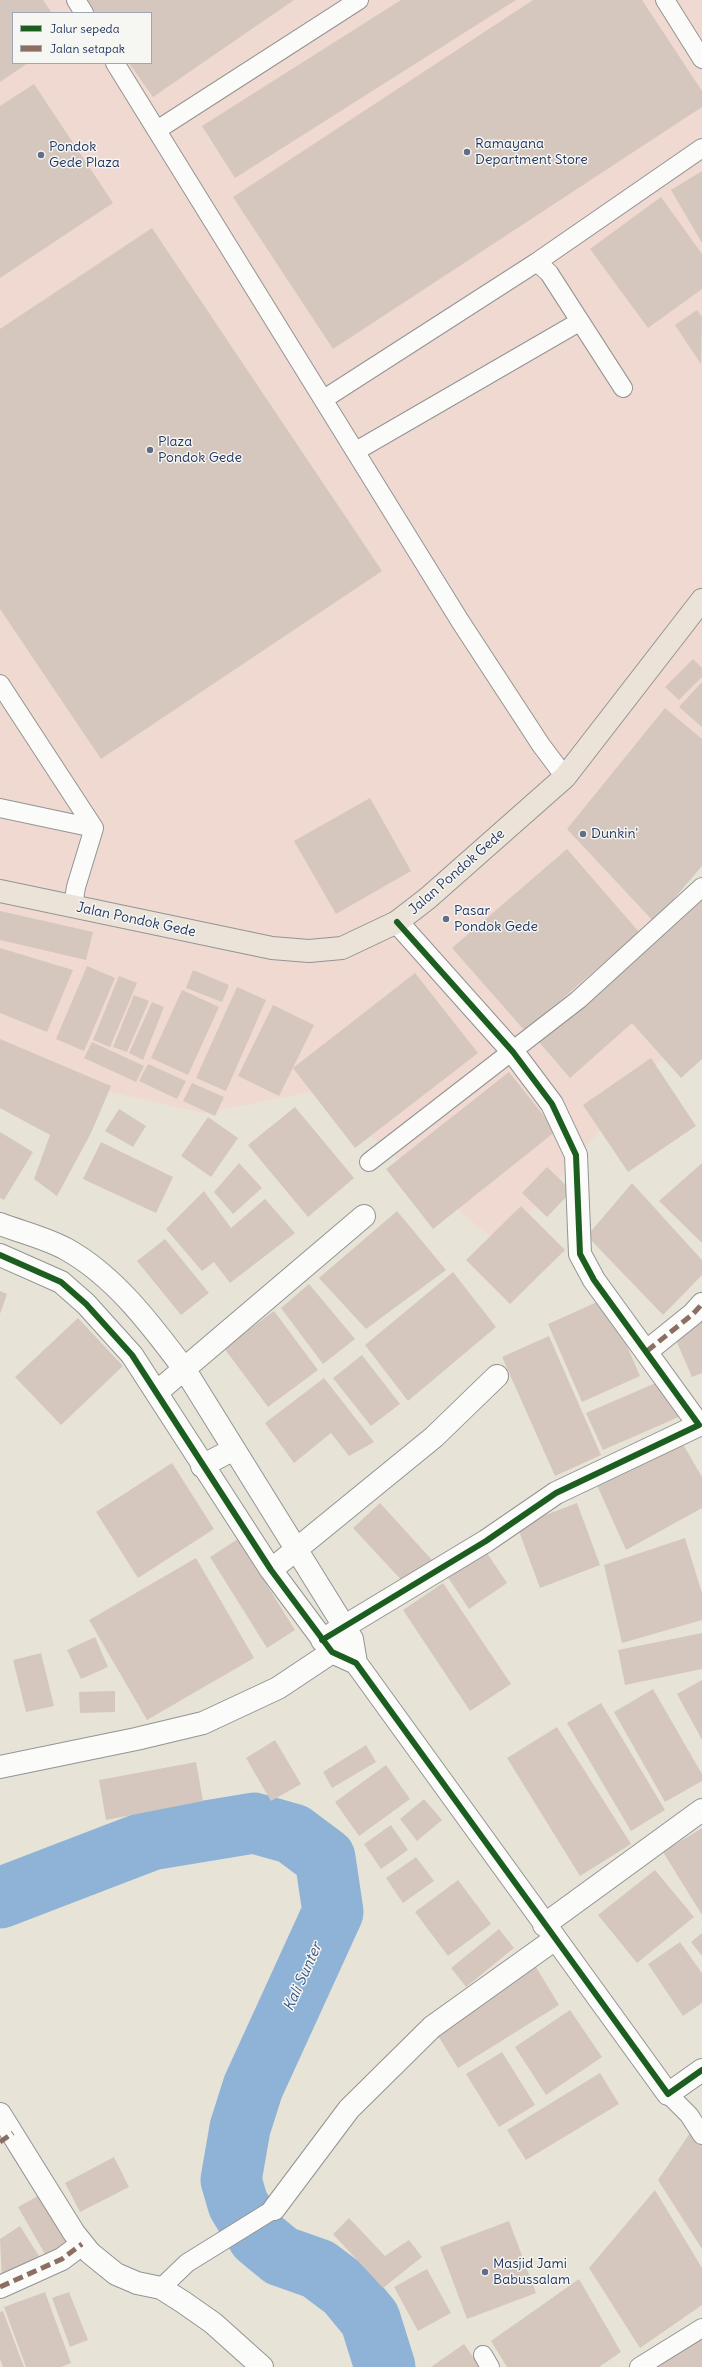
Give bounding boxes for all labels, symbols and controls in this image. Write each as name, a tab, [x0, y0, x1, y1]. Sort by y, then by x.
legend	[12, 12, 152, 64]
text: Jalur sepeda	[50, 21, 120, 36]
text: Jalan setapak	[50, 41, 125, 56]
place label: Ramayana Department Store	[475, 136, 588, 168]
place label: Pondok Gede Plaza	[49, 139, 120, 172]
marker: Ramayana Department Store	[462, 147, 472, 157]
marker: Pondok Gede Plaza	[36, 150, 46, 160]
place label: Plaza Pondok Gede	[158, 434, 242, 466]
marker: Plaza Pondok Gede	[145, 445, 155, 455]
street label: Jalan Pondok Gede	[406, 826, 508, 918]
place label: Dunkin'	[591, 826, 638, 842]
marker: Dunkin'	[578, 829, 588, 839]
street label: Jalan Pondok Gede	[75, 899, 197, 941]
place label: Pasar Pondok Gede	[454, 903, 538, 936]
marker: Pasar Pondok Gede	[441, 914, 451, 924]
water label: Kali Sunter	[280, 1940, 326, 2014]
place label: Masjid Jami Babussalam	[493, 2256, 570, 2288]
marker: Masjid Jami Babussalam	[480, 2267, 490, 2277]

